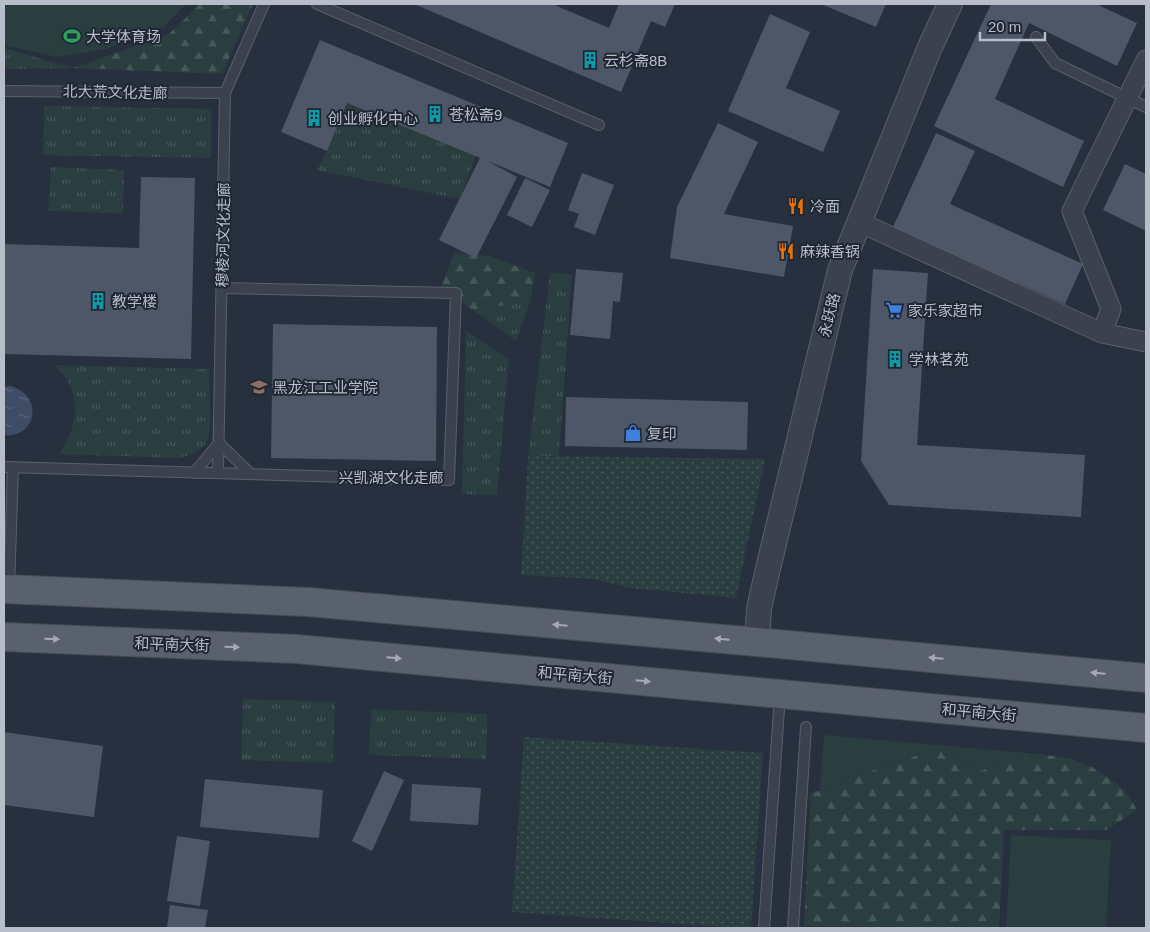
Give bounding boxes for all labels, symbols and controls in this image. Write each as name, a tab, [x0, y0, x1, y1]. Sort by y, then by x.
scale bar	[980, 10, 1045, 42]
text: 20 m	[988, 18, 1021, 35]
sports icon: 大学体育场	[62, 26, 82, 46]
place label: 大学体育场	[86, 28, 161, 45]
building icon: 云杉斋8B	[580, 50, 600, 70]
place label: 云杉斋8B	[604, 52, 667, 69]
street label: 北大荒文化走廊	[62, 83, 168, 101]
building icon: 苍松斋9	[425, 104, 445, 124]
place label: 苍松斋9	[449, 106, 502, 123]
building icon: 创业孵化中心	[304, 108, 324, 128]
place label: 创业孵化中心	[328, 110, 418, 127]
street label: 穆棱河文化走廊	[214, 182, 232, 288]
restaurant icon: 冷面	[786, 196, 806, 216]
place label: 冷面	[810, 198, 840, 215]
restaurant icon: 麻辣香锅	[776, 241, 796, 261]
place label: 麻辣香锅	[800, 243, 860, 260]
building icon: 教学楼	[88, 291, 108, 311]
street label: 永跃路	[815, 291, 843, 339]
place label: 教学楼	[112, 293, 157, 310]
supermarket icon: 家乐家超市	[884, 300, 904, 320]
place label: 家乐家超市	[908, 302, 983, 319]
building icon: 学林茗苑	[885, 349, 905, 369]
place label: 学林茗苑	[909, 351, 969, 368]
school or university icon: 黑龙江工业学院	[249, 377, 269, 397]
place label: 黑龙江工业学院	[273, 379, 378, 396]
shop icon: 复印	[623, 423, 643, 443]
place label: 复印	[647, 425, 677, 442]
street label: 兴凯湖文化走廊	[338, 469, 444, 486]
one-way arrow	[552, 620, 568, 628]
street label: 和平南大街	[134, 634, 210, 654]
one-way arrow	[45, 635, 61, 643]
one-way arrow	[714, 635, 730, 643]
one-way arrow	[225, 643, 241, 651]
one-way arrow	[928, 654, 944, 662]
one-way arrow	[387, 655, 403, 663]
street label: 和平南大街	[537, 663, 613, 687]
one-way arrow	[1089, 669, 1105, 677]
one-way arrow	[636, 678, 652, 686]
street label: 和平南大街	[941, 700, 1017, 724]

